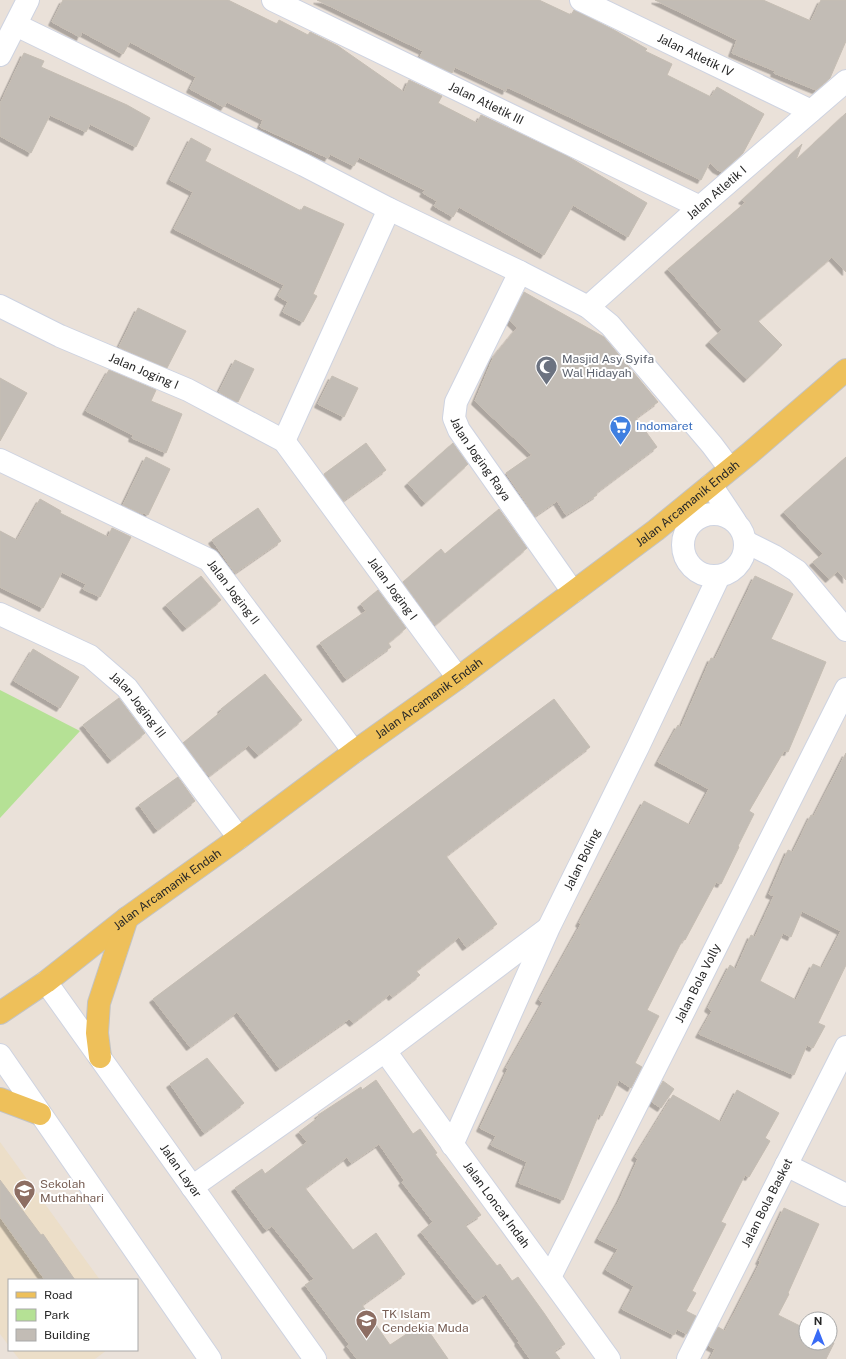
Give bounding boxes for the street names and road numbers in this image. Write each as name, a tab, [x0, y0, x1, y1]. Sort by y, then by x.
street label: Jalan Atletik IV	[655, 31, 736, 79]
street label: Jalan Atletik III	[447, 79, 526, 127]
street label: Jalan Atletik I	[684, 163, 749, 223]
street label: Jalan Joging I	[107, 350, 181, 392]
street label: Jalan Joging Raya	[448, 415, 514, 504]
street label: Jalan Arcamanik Endah	[633, 457, 742, 550]
street label: Jalan Joging I	[365, 555, 420, 623]
street label: Jalan Joging II	[204, 557, 262, 627]
street label: Jalan Arcamanik Endah	[372, 655, 486, 742]
street label: Jalan Joging III	[107, 669, 169, 740]
street label: Jalan Boling	[561, 826, 604, 893]
street label: Jalan Arcamanik Endah	[111, 846, 224, 933]
street label: Jalan Bola Volly	[672, 941, 724, 1025]
street label: Jalan Layar	[157, 1141, 205, 1200]
street label: Jalan Bola Basket	[739, 1156, 796, 1250]
street label: Jalan Loncat Indah	[460, 1159, 533, 1251]

